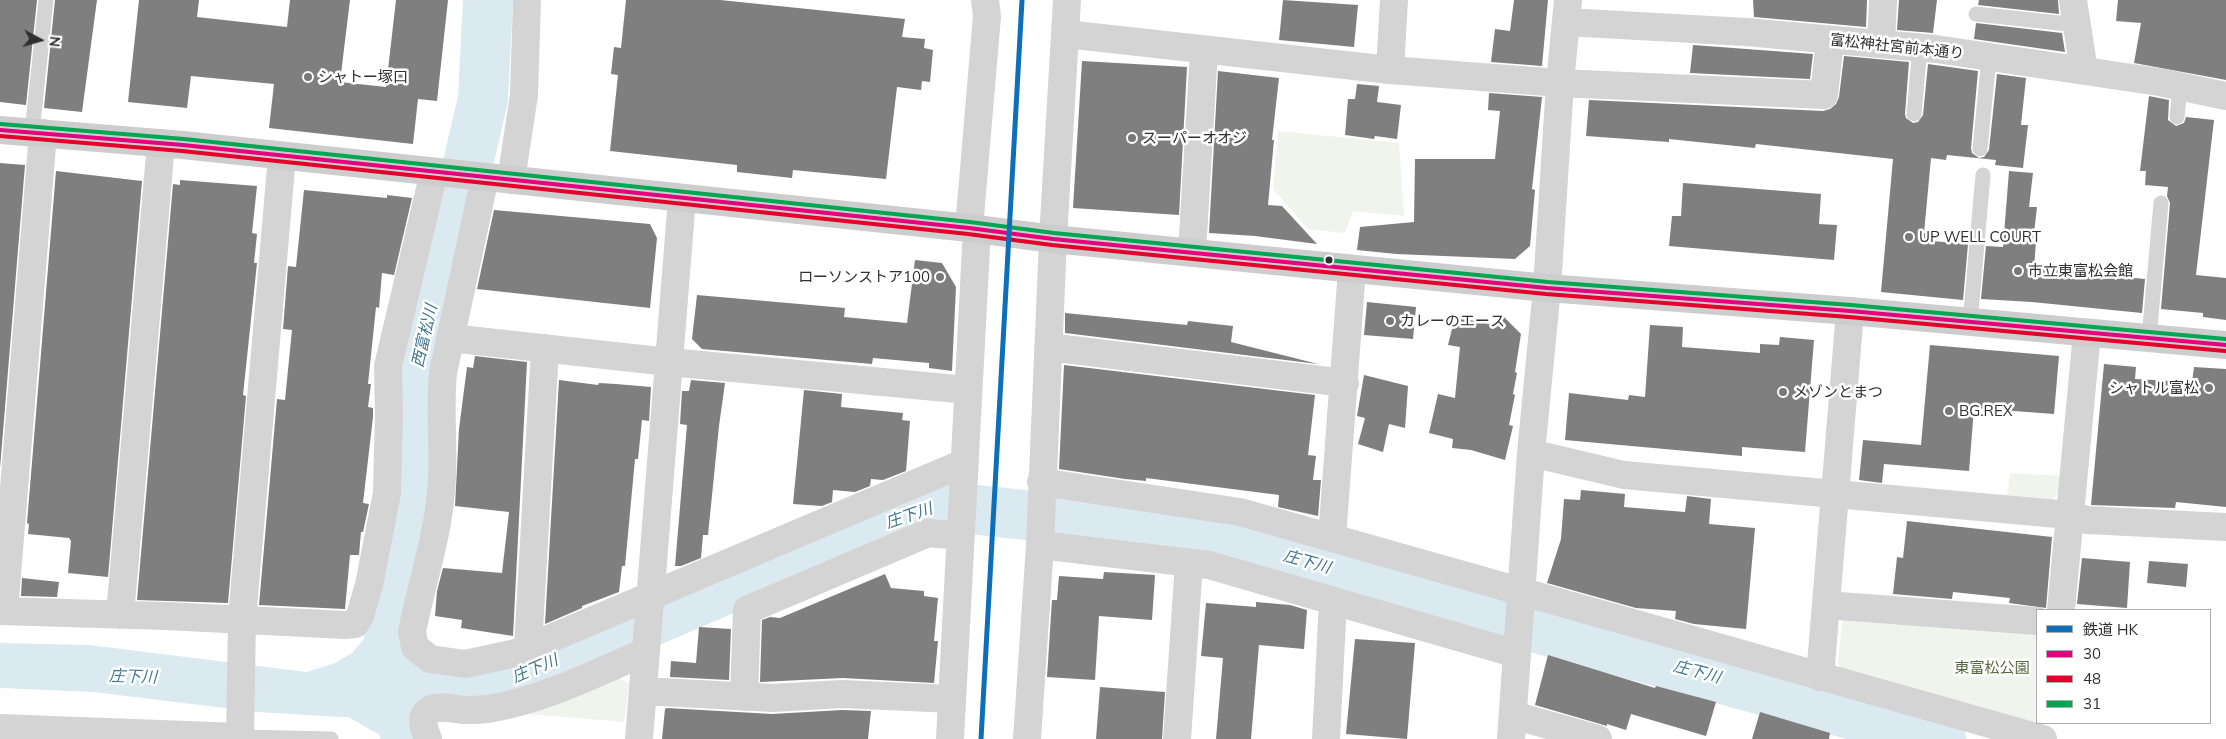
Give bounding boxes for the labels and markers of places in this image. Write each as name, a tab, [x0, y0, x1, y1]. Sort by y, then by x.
place label: シャトー塚口	[318, 68, 408, 86]
marker: シャトー塚口	[302, 71, 314, 83]
place label: スーパーオオジ	[1142, 129, 1247, 147]
marker: スーパーオオジ	[1126, 132, 1138, 144]
place label: UP WELL COURT	[1919, 228, 2041, 246]
marker: UP WELL COURT	[1903, 231, 1915, 243]
unlabelled marker	[1324, 255, 1334, 265]
place label: 市立東富松会館	[2028, 262, 2133, 280]
marker: 市立東富松会館	[2012, 265, 2024, 277]
place label: ローソンストア100	[798, 268, 930, 286]
marker: ローソンストア100	[934, 271, 946, 283]
place label: カレーのエース	[1400, 312, 1505, 330]
marker: カレーのエース	[1384, 315, 1396, 327]
place label: シャトル富松	[2109, 379, 2199, 397]
marker: シャトル富松	[2203, 382, 2215, 394]
place label: メゾンとまつ	[1793, 383, 1883, 401]
marker: メゾンとまつ	[1777, 386, 1789, 398]
place label: BG.REX	[1959, 402, 2012, 420]
marker: BG.REX	[1943, 405, 1955, 417]

